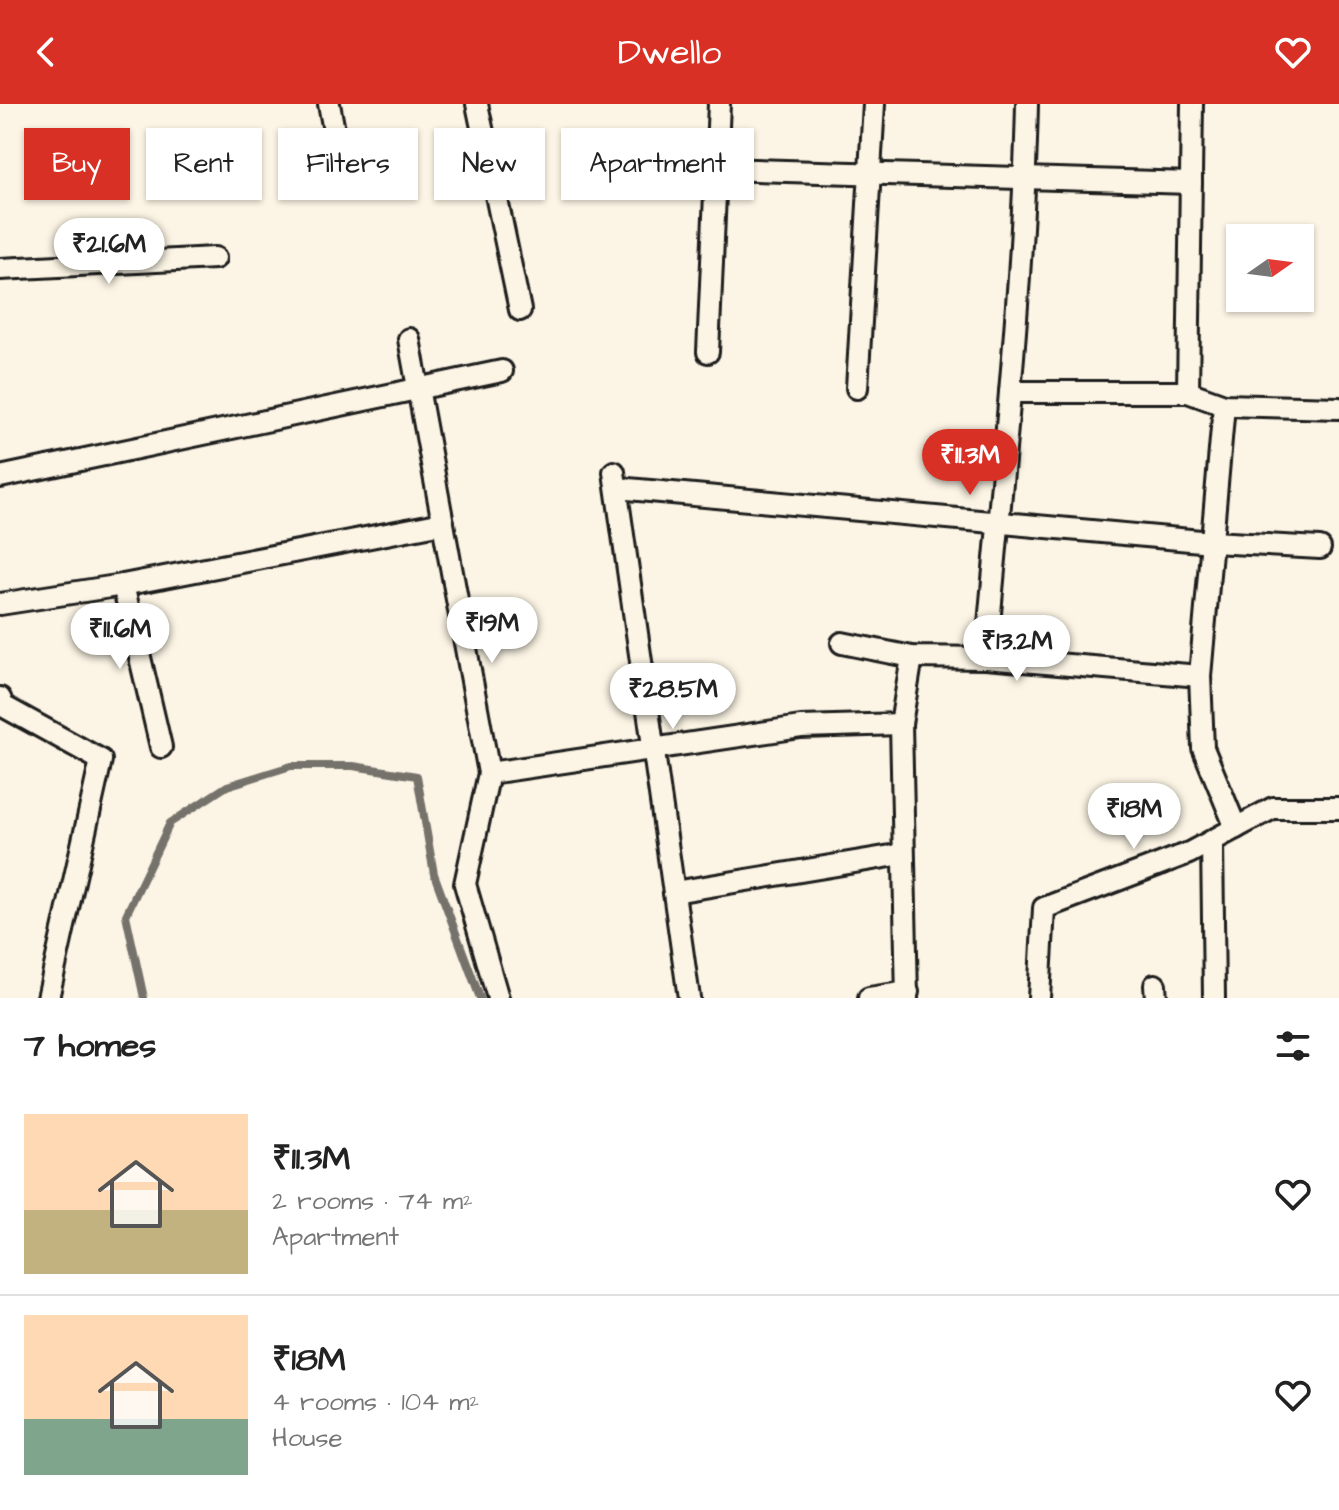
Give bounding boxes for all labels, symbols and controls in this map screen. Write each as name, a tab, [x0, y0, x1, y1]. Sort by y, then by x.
text: Dwello	[618, 27, 721, 78]
icon: back	[24, 30, 68, 74]
icon: heart	[1271, 30, 1315, 74]
chip: Buy	[24, 128, 130, 200]
chip: Rent	[146, 128, 262, 200]
chip: Filters	[278, 128, 418, 200]
chip: New	[434, 128, 545, 200]
chip: Apartment	[561, 128, 754, 200]
pin: ₹21.6M	[44, 218, 174, 286]
north arrow	[1226, 224, 1314, 312]
map controls	[1226, 224, 1314, 312]
text: ₹21.6M	[72, 226, 146, 262]
pin: ₹11.3M	[905, 429, 1035, 497]
text: ₹11.3M	[940, 437, 1000, 473]
pin: ₹19M	[445, 597, 539, 665]
pin: ₹11.6M	[55, 603, 185, 671]
text: ₹19M	[465, 605, 519, 641]
text: ₹11.6M	[89, 611, 152, 647]
pin: ₹13.2M	[952, 615, 1082, 683]
text: ₹13.2M	[981, 623, 1053, 659]
pin: ₹28.5M	[608, 663, 738, 731]
text: ₹28.5M	[628, 671, 718, 707]
pin: ₹18M	[1087, 783, 1181, 851]
text: ₹18M	[1106, 791, 1162, 827]
text: 7 homes	[24, 1022, 156, 1070]
icon: filters	[1271, 1024, 1315, 1068]
text: ₹11.3M	[272, 1135, 350, 1183]
icon: home	[88, 1146, 184, 1242]
icon: heart	[1271, 1172, 1315, 1216]
text: 2 rooms · 74 m²	[272, 1183, 473, 1219]
text: Apartment	[272, 1219, 399, 1255]
text: ₹18M	[272, 1336, 346, 1384]
icon: home	[88, 1347, 184, 1443]
icon: heart	[1271, 1373, 1315, 1417]
text: 4 rooms · 104 m²	[272, 1384, 479, 1420]
text: House	[272, 1420, 343, 1456]

